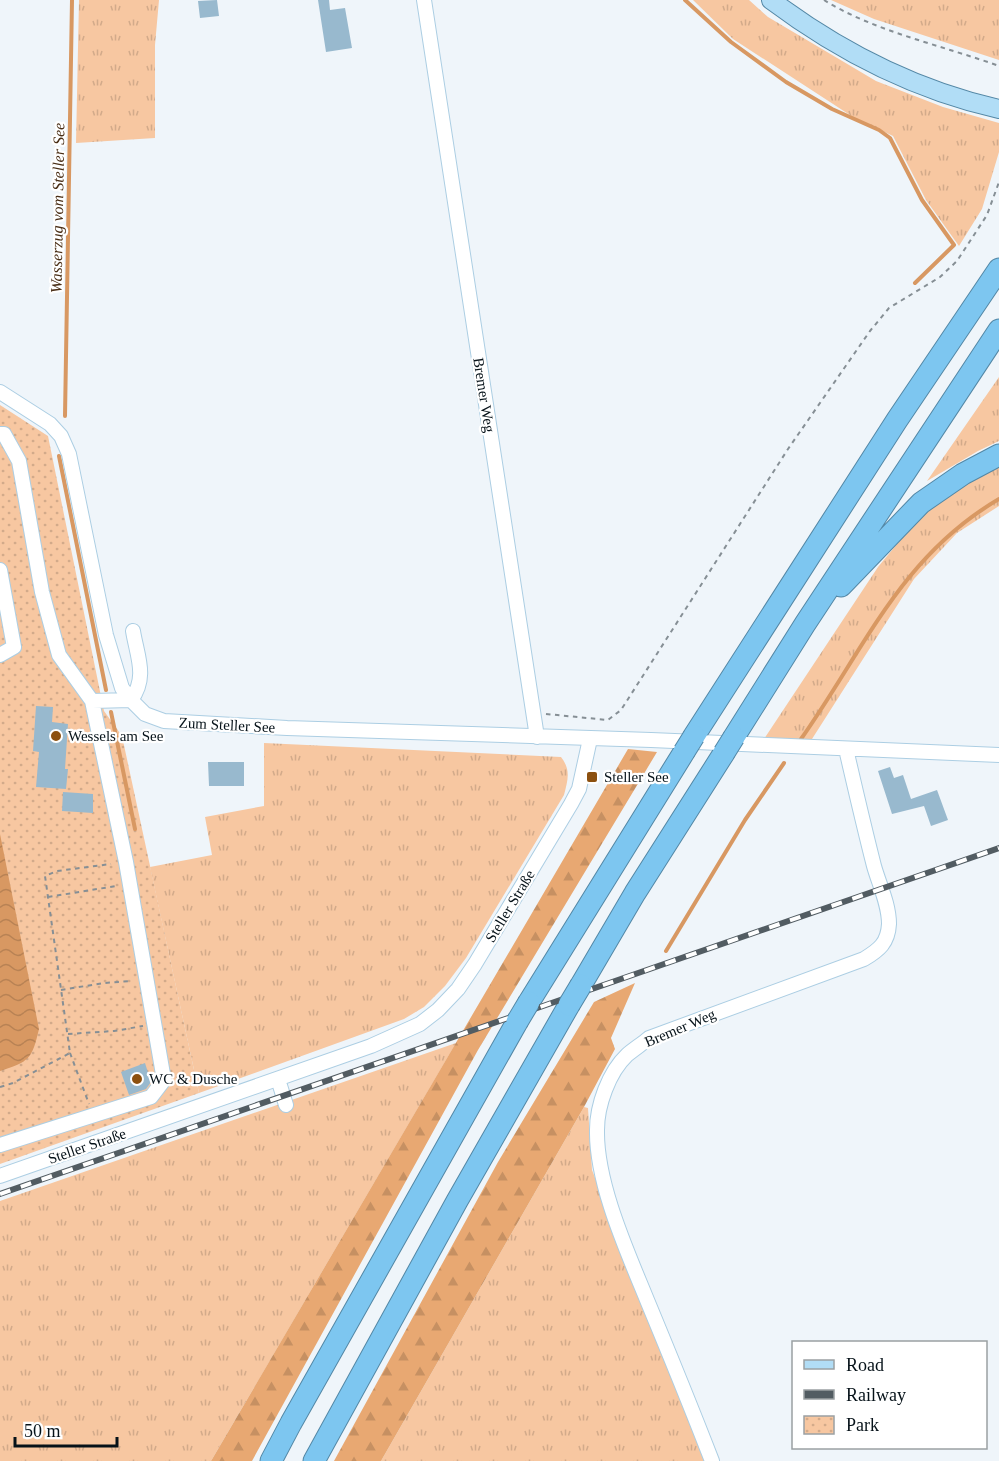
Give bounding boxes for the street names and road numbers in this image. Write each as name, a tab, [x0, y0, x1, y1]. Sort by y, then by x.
street label: Bremer Weg	[470, 356, 498, 434]
street label: Zum Steller See	[178, 714, 276, 736]
street label: Steller Straße	[482, 867, 538, 945]
street label: Bremer Weg	[642, 1006, 718, 1050]
street label: Steller Straße	[46, 1125, 128, 1167]

